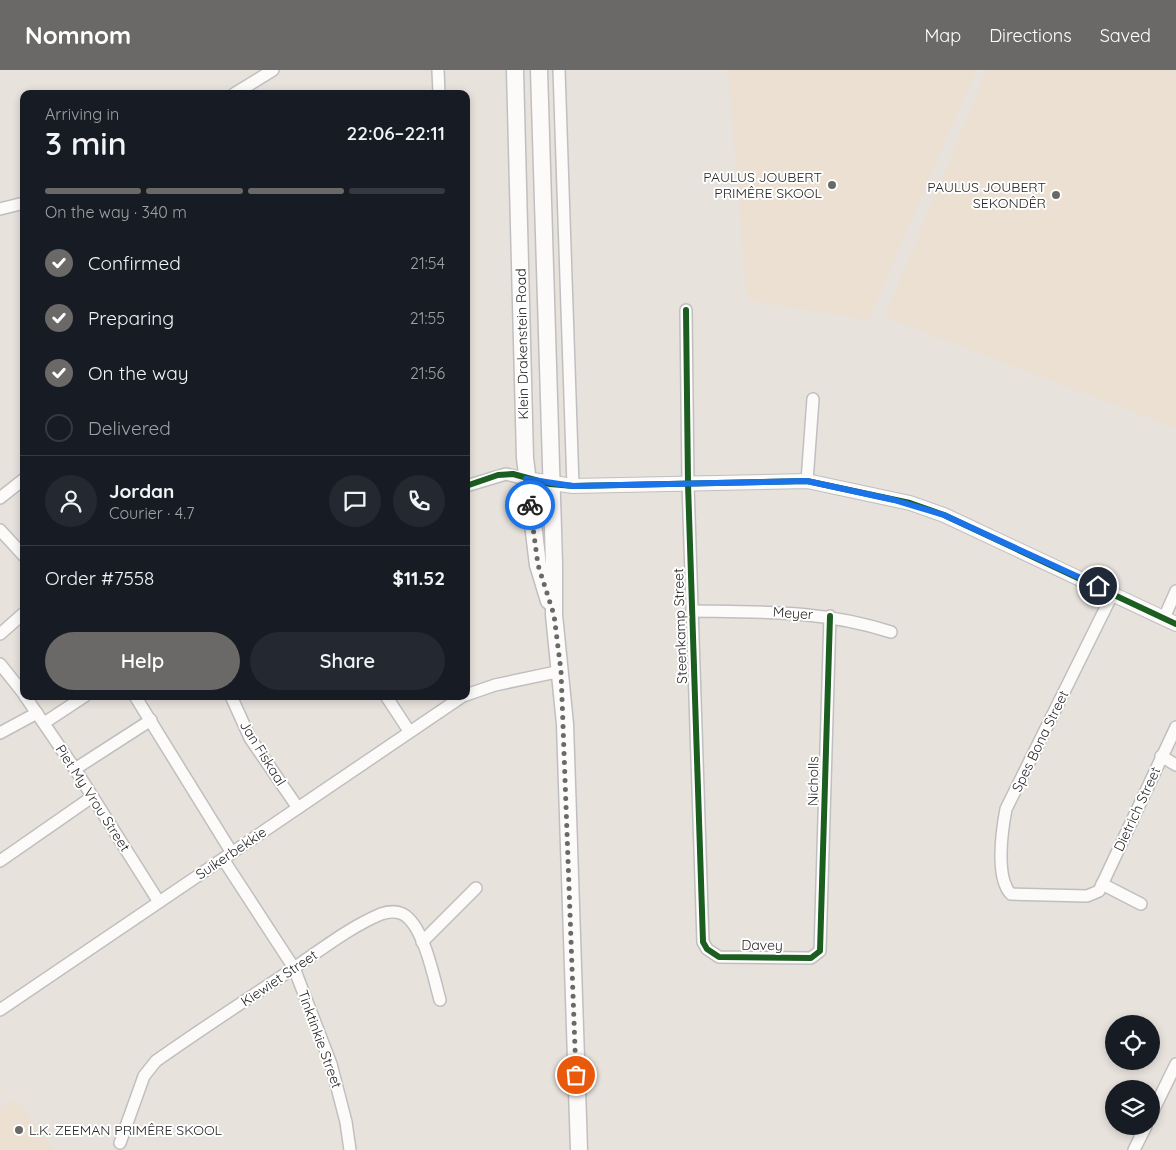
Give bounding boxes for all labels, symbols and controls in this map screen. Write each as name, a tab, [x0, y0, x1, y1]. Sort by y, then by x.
text: Nomnom	[25, 20, 131, 50]
text: Map	[924, 24, 961, 47]
text: Directions	[989, 24, 1072, 47]
text: Saved	[1100, 24, 1151, 47]
text: Arriving in	[45, 104, 119, 124]
text: 22:06–22:11	[347, 121, 445, 145]
text: 3 min	[45, 123, 127, 163]
place label: PAULUS JOUBERT PRIMÊRE SKOOL	[703, 168, 823, 202]
place label: PAULUS JOUBERT SEKONDÊR	[927, 178, 1046, 212]
marker: PAULUS JOUBERT PRIMÊRE SKOOL	[826, 179, 838, 191]
marker: PAULUS JOUBERT SEKONDÊR	[1050, 189, 1062, 201]
text: On the way · 340 m	[45, 202, 187, 222]
icon: check	[45, 249, 73, 277]
text: Confirmed	[88, 251, 181, 275]
text: 21:54	[410, 253, 445, 273]
street label: Klein Drakenstein Road	[512, 268, 532, 420]
icon: check	[45, 304, 73, 332]
text: Preparing	[88, 306, 174, 330]
text: 21:55	[410, 308, 445, 328]
icon: check	[45, 359, 73, 387]
text: On the way	[88, 361, 189, 385]
text: 21:56	[410, 363, 445, 383]
text: Delivered	[88, 416, 171, 440]
button: person	[45, 475, 97, 527]
button: chat	[329, 475, 381, 527]
button: phone	[393, 475, 445, 527]
text: Jordan	[109, 479, 174, 503]
courier	[505, 480, 555, 530]
icon: bike	[516, 491, 544, 519]
text: Courier · 4.7	[109, 503, 194, 523]
pin	[1077, 565, 1119, 607]
text: Order #7558	[45, 566, 154, 590]
text: $11.52	[392, 566, 445, 590]
street label: Steenkamp Street	[669, 568, 691, 684]
icon: home	[1084, 572, 1112, 600]
street label: Meyer	[772, 603, 814, 623]
button: Help	[45, 632, 240, 690]
button: Share	[250, 632, 445, 690]
street label: Spes Bona Street	[1008, 687, 1072, 795]
street label: Jan Fiskaal	[236, 717, 290, 789]
street label: Piet My Vrou Street	[52, 741, 134, 855]
street label: Nicholls	[804, 756, 822, 806]
street label: Dietrich Street	[1110, 764, 1165, 854]
street label: Suikerbekkie	[192, 823, 270, 883]
street label: Davey	[741, 936, 783, 954]
street label: Kiewiet Street	[237, 946, 321, 1010]
street label: Tinktinkie Street	[294, 987, 346, 1091]
map controls	[1105, 1015, 1160, 1135]
button: locate	[1105, 1015, 1160, 1070]
pin	[555, 1054, 597, 1096]
icon: bag	[562, 1061, 590, 1089]
button: layers	[1105, 1080, 1160, 1135]
place label: L.K. ZEEMAN PRIMÊRE SKOOL	[29, 1121, 223, 1139]
marker: L.K. ZEEMAN PRIMÊRE SKOOL	[13, 1124, 25, 1136]

